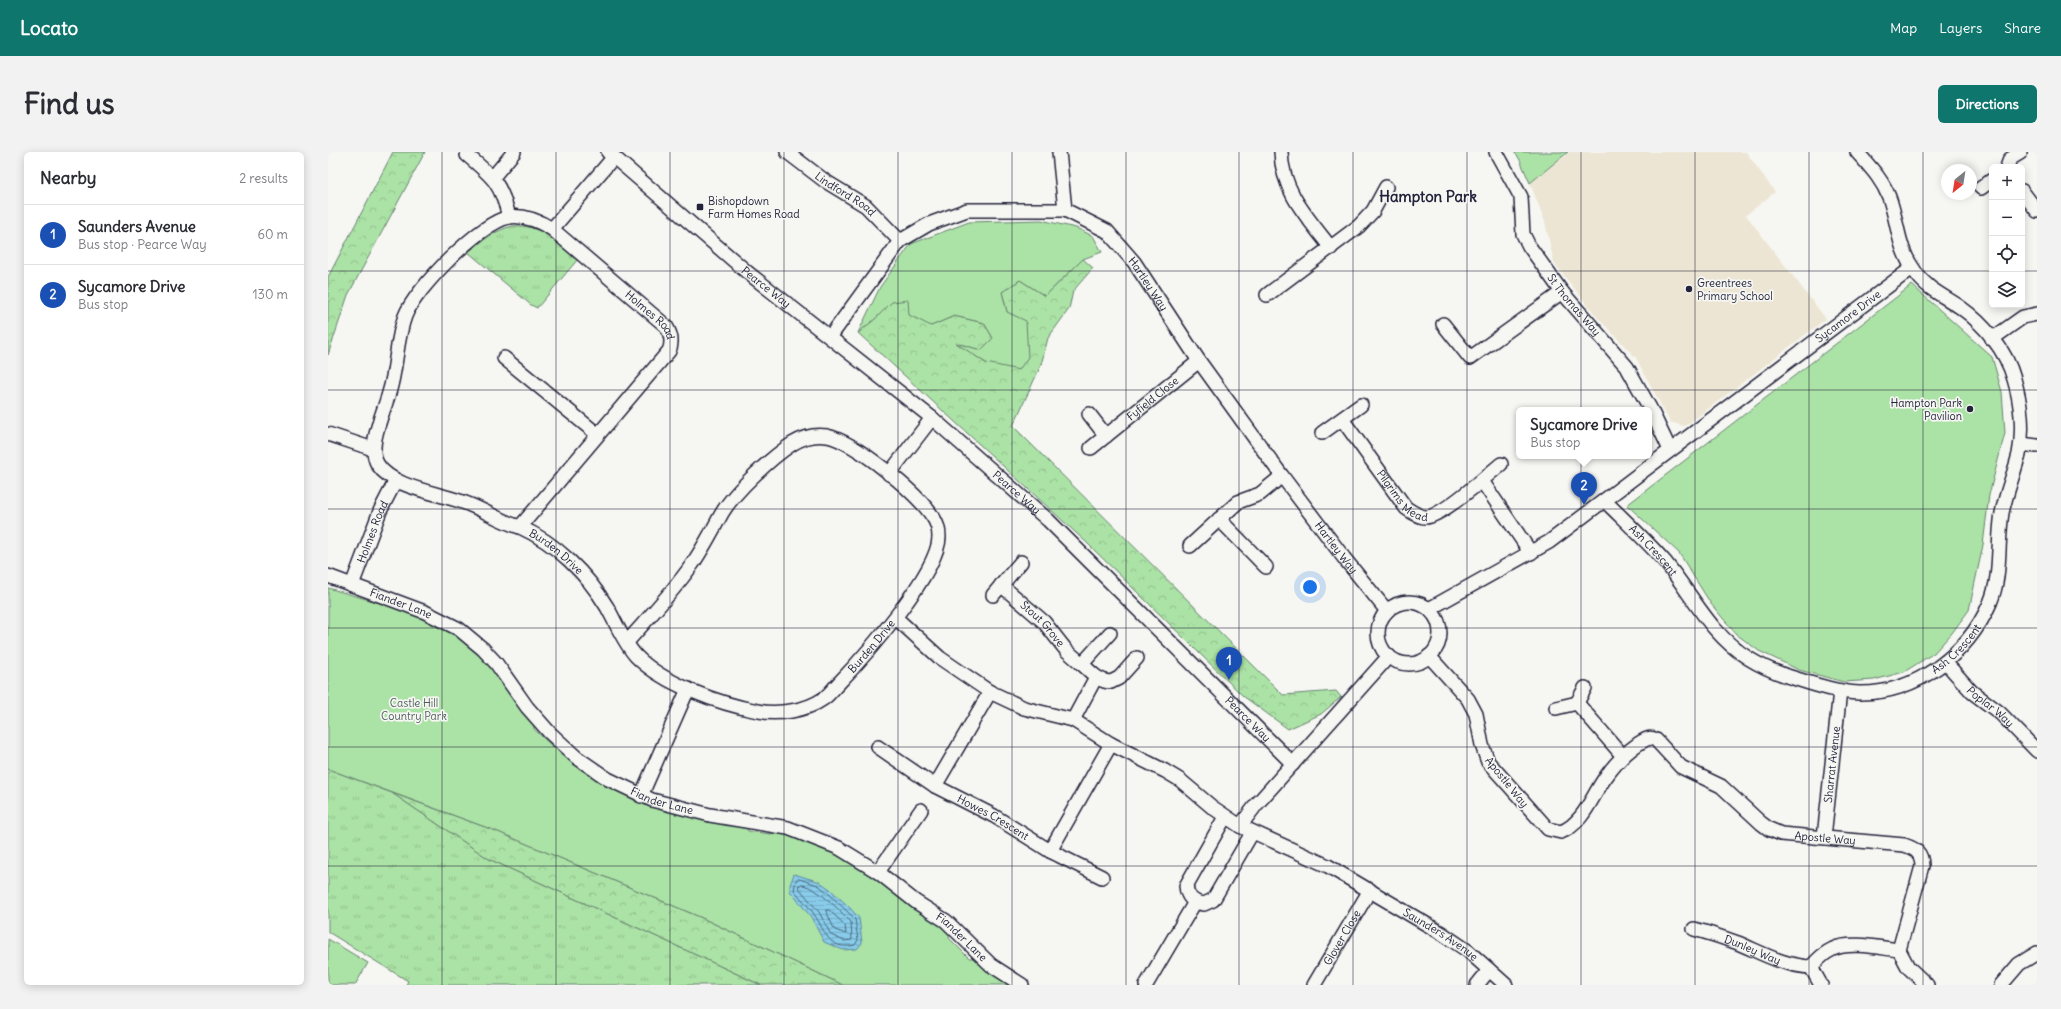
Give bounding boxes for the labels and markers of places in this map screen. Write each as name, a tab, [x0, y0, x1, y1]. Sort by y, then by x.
place label: Bishopdown Farm Homes Road	[708, 194, 800, 221]
marker: Bishopdown Farm Homes Road	[695, 202, 705, 212]
place label: Greentrees Primary School	[1697, 276, 1773, 303]
marker: Greentrees Primary School	[1684, 284, 1694, 294]
place label: Hampton Park Pavilion	[1890, 396, 1962, 423]
marker: Hampton Park Pavilion	[1965, 404, 1975, 414]
pin: 2	[1571, 472, 1597, 505]
pin: 1	[1216, 647, 1242, 680]

